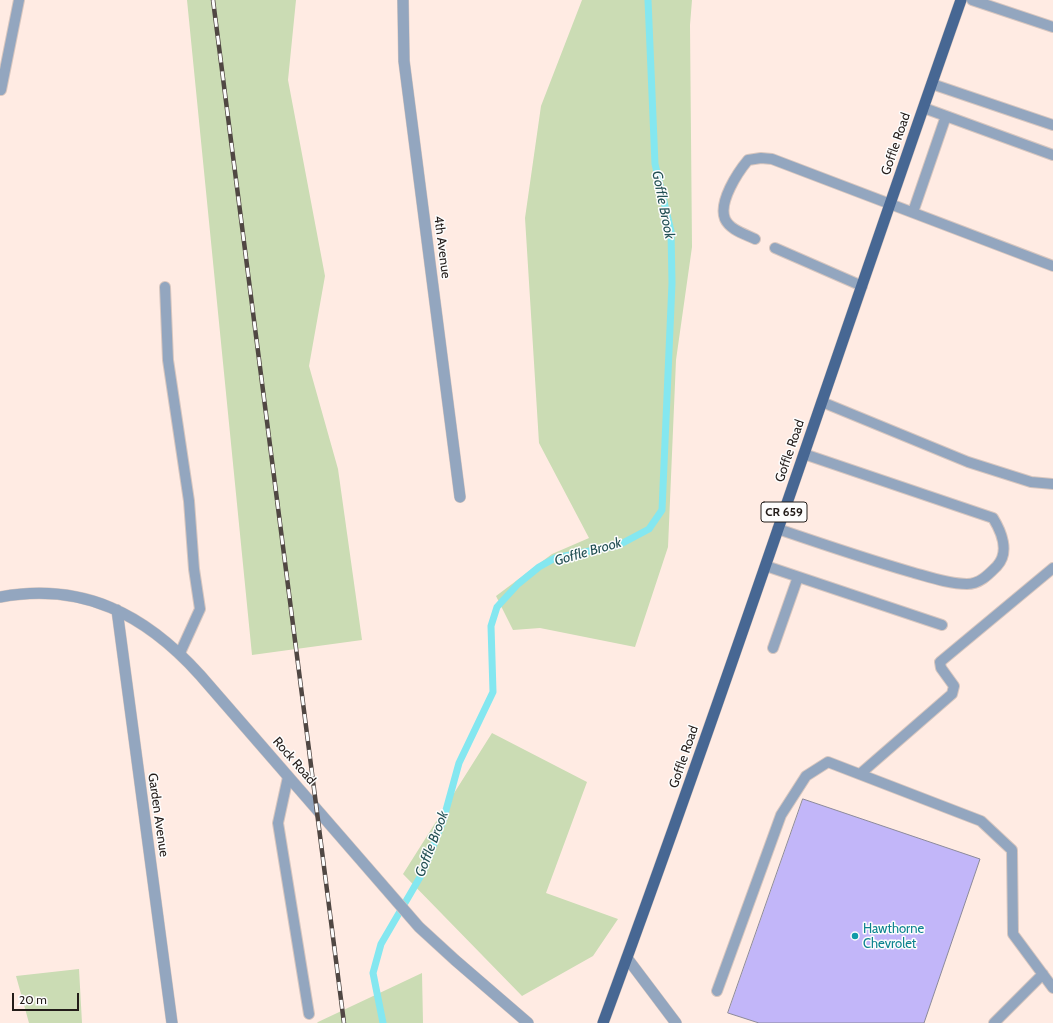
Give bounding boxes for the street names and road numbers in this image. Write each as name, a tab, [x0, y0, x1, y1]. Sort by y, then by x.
street label: Goffle Road	[878, 111, 914, 177]
street label: 4th Avenue	[430, 215, 454, 279]
street label: Goffle Road	[772, 418, 808, 484]
road number: CR 659	[761, 502, 807, 522]
street label: Goffle Road	[666, 724, 702, 790]
street label: Rock Road	[269, 734, 319, 788]
street label: Garden Avenue	[144, 772, 172, 858]

